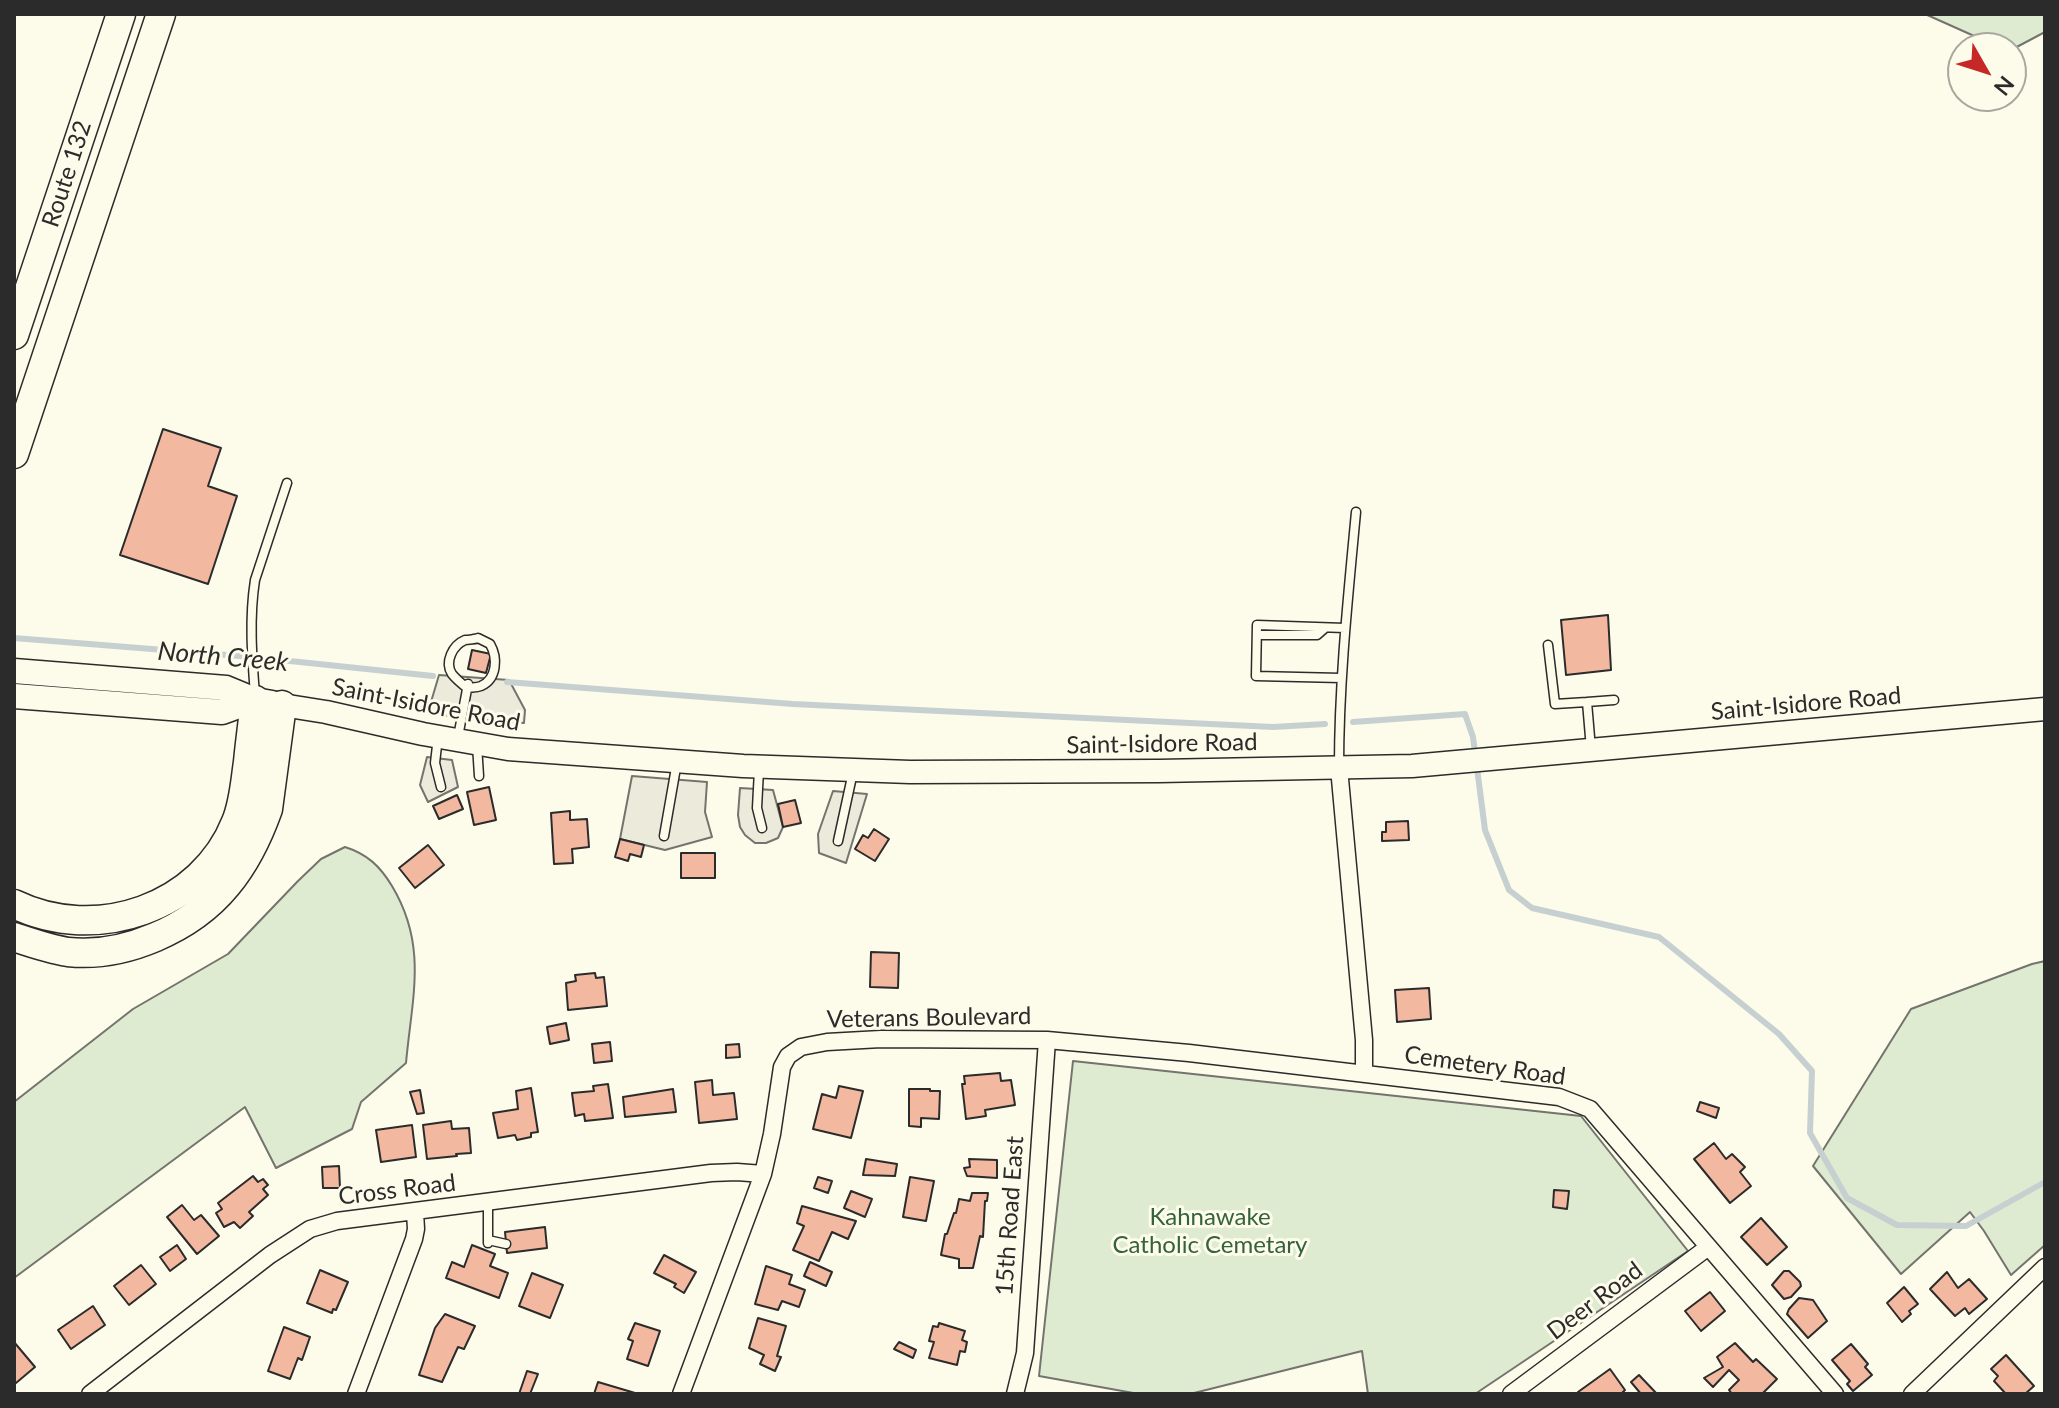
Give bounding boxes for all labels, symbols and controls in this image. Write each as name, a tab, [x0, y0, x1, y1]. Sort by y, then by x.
north arrow	[1947, 32, 2027, 112]
text: N	[1989, 71, 2020, 101]
street label: Route 132	[36, 117, 98, 231]
water label: North Creek	[156, 636, 290, 678]
street label: Saint-Isidore Road	[329, 673, 523, 737]
street label: Saint-Isidore Road	[1710, 681, 1902, 727]
street label: Saint-Isidore Road	[1066, 728, 1258, 760]
street label: Veterans Boulevard	[826, 1002, 1032, 1034]
street label: Cemetery Road	[1403, 1040, 1567, 1092]
street label: 15th Road East	[990, 1135, 1030, 1297]
street label: Cross Road	[337, 1169, 457, 1211]
park label: Kahnawake Catholic Cemetary	[1113, 1203, 1307, 1259]
street label: Deer Road	[1542, 1256, 1648, 1346]

